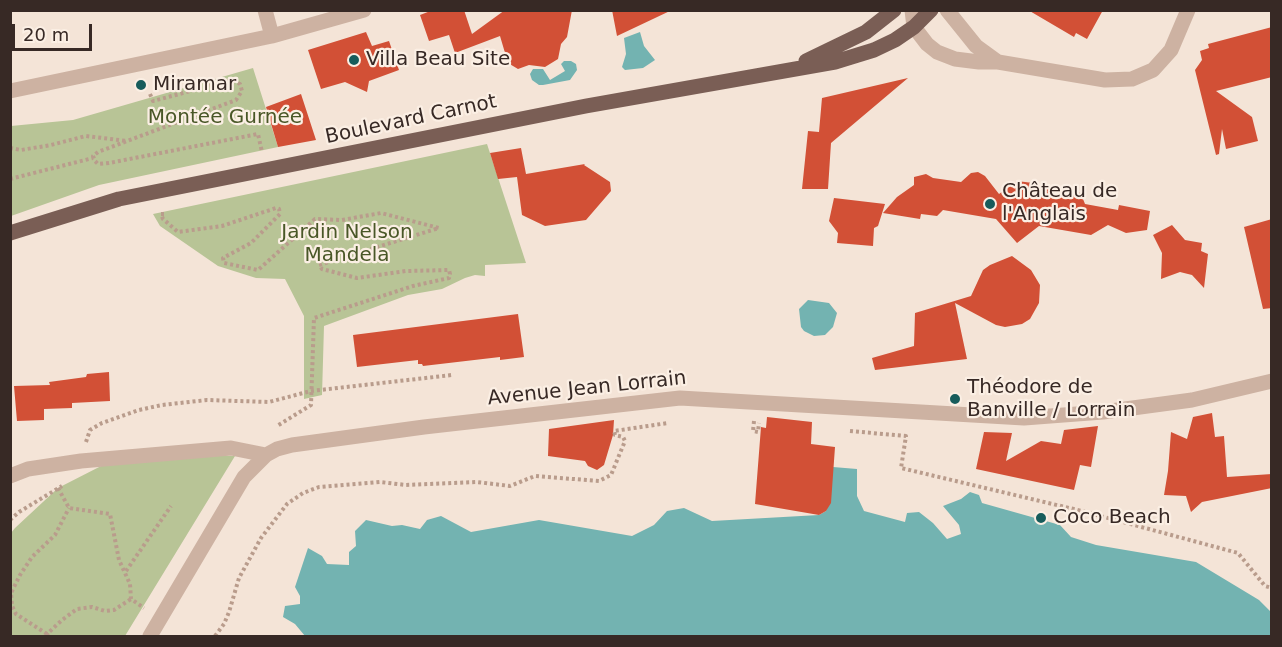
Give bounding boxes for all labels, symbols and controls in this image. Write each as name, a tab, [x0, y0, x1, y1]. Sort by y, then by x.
scale bar	[15, 12, 94, 50]
text: 20 m	[23, 24, 69, 45]
place label: Villa Beau Site	[366, 48, 510, 72]
marker: Villa Beau Site	[347, 53, 361, 67]
place label: Miramar	[153, 73, 236, 97]
marker: Miramar	[134, 78, 148, 92]
street label: Boulevard Carnot	[323, 90, 499, 150]
park label: Montée Gurnée	[148, 106, 302, 130]
place label: Château de l'Anglais	[1002, 180, 1117, 227]
marker: Château de l'Anglais	[983, 197, 997, 211]
park label: Jardin Nelson Mandela	[281, 221, 413, 268]
street label: Avenue Jean Lorrain	[486, 367, 688, 411]
place label: Théodore de Banville / Lorrain	[967, 376, 1136, 423]
marker: Théodore de Banville / Lorrain	[948, 392, 962, 406]
place label: Coco Beach	[1053, 506, 1171, 530]
marker: Coco Beach	[1034, 511, 1048, 525]

